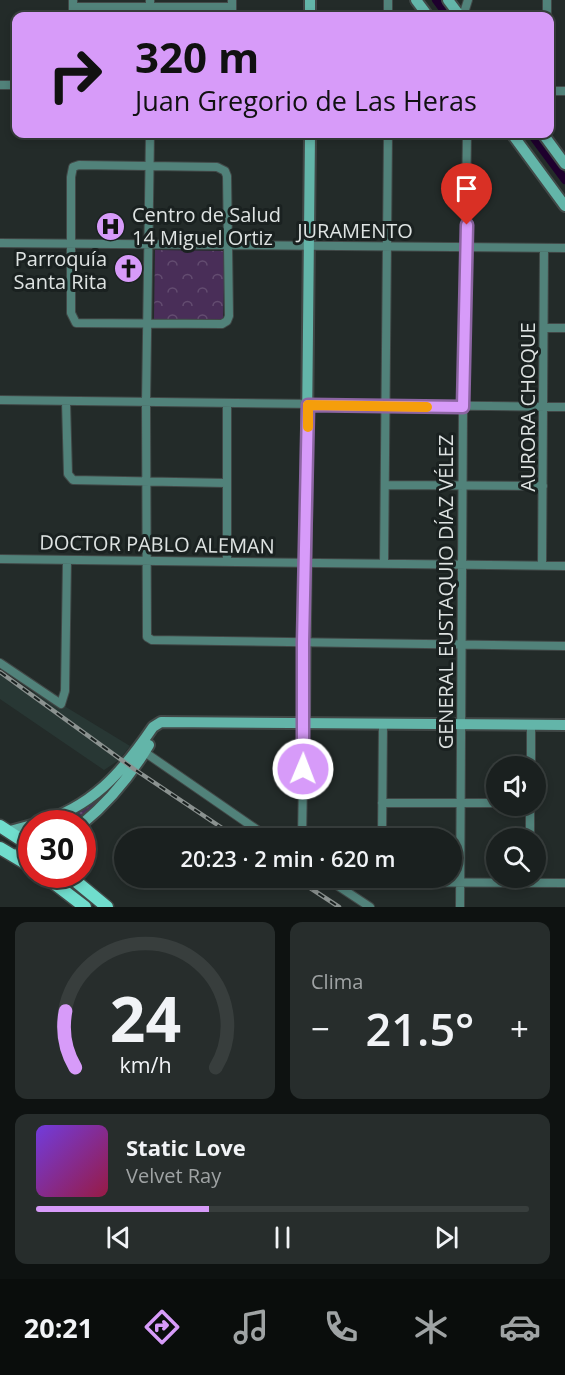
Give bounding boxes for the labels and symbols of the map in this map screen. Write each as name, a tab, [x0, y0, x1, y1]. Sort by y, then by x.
pin	[441, 163, 492, 225]
place label: Centro de Salud 14 Miguel Ortiz	[132, 201, 281, 251]
hospital icon: Centro de Salud 14 Miguel Ortiz	[95, 210, 127, 242]
street label: JURAMENTO	[295, 217, 413, 244]
place label: Parroquía Santa Rita	[14, 245, 107, 295]
church icon: Parroquía Santa Rita	[112, 253, 144, 285]
street label: AURORA CHOQUE	[514, 322, 541, 492]
street label: GENERAL EUSTAQUIO DÍAZ VÉLEZ	[432, 435, 459, 749]
street label: DOCTOR PABLO ALEMAN	[39, 528, 275, 560]
position arrow	[271, 737, 335, 801]
speed limit sign: 30	[18, 810, 96, 888]

